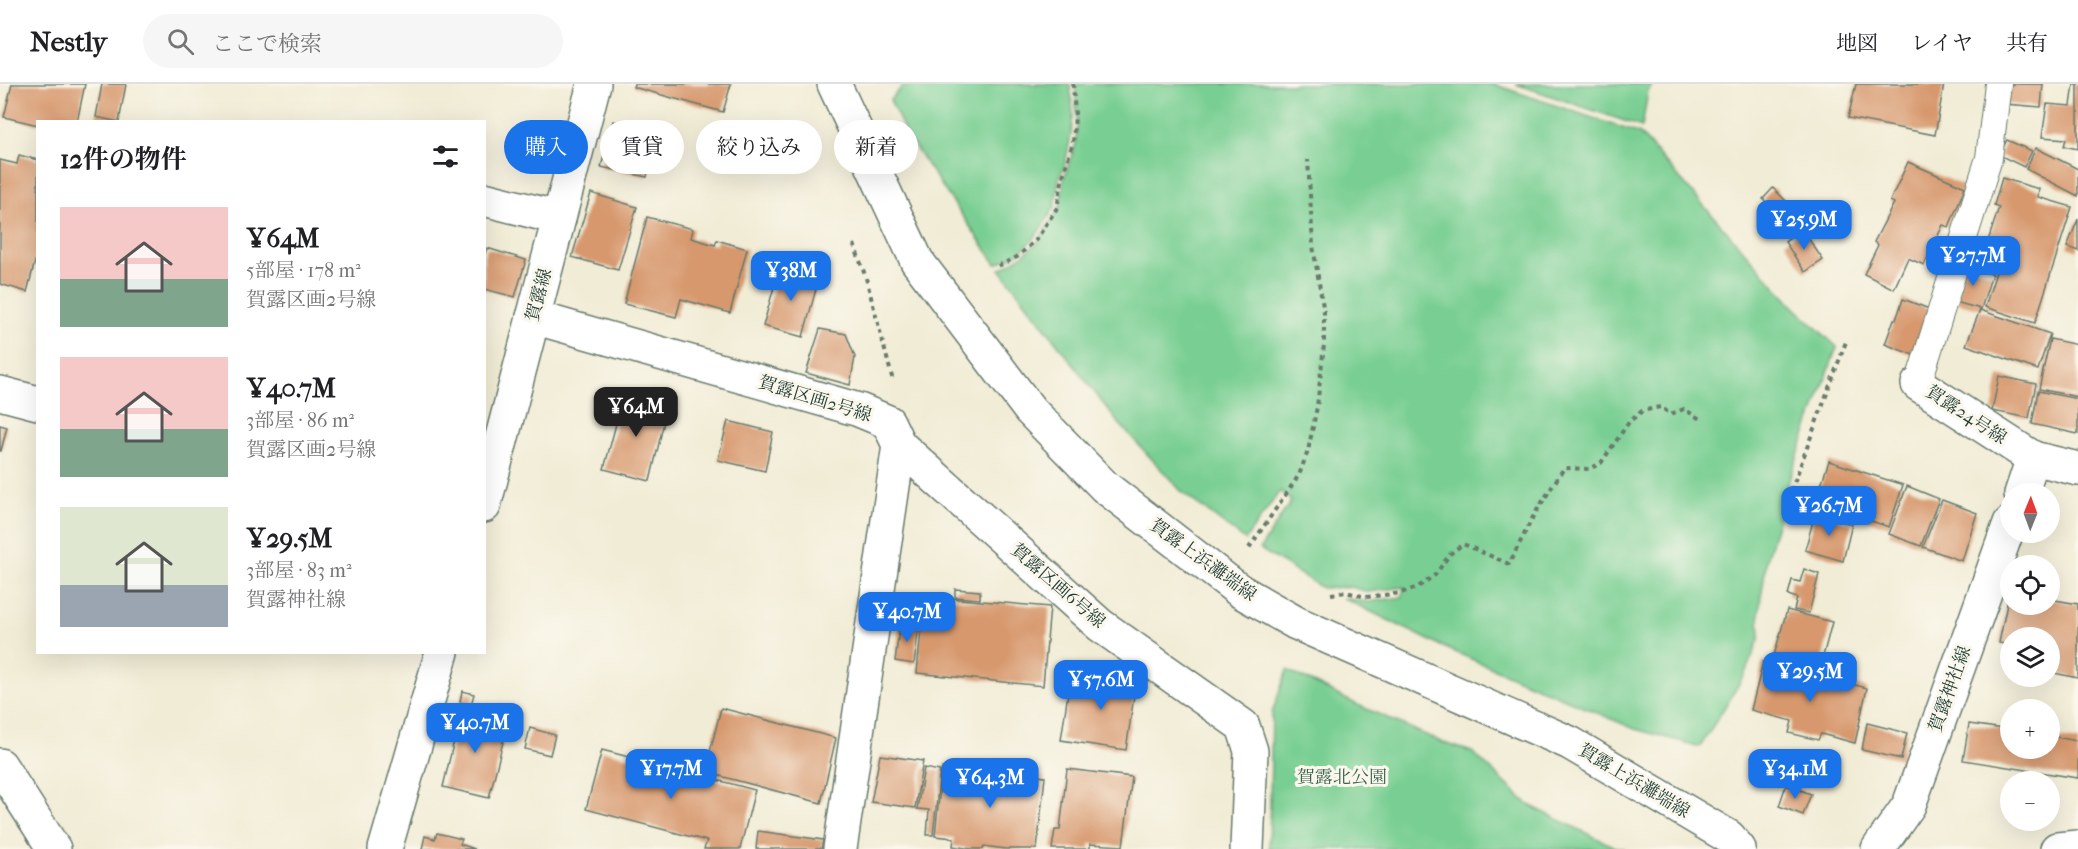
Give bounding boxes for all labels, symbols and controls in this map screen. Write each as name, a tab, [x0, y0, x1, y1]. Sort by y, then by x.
search box	[143, 14, 563, 68]
text: Nestly	[30, 25, 107, 58]
icon: search	[164, 25, 197, 58]
text: ここで検索	[212, 31, 322, 57]
text: 地図	[1836, 31, 1878, 55]
text: レイヤ	[1911, 31, 1973, 55]
text: 共有	[2006, 31, 2048, 55]
chip: 購入	[504, 120, 588, 174]
chip: 賃貸	[600, 120, 684, 174]
chip: 絞り込み	[696, 120, 822, 174]
chip: 新着	[834, 120, 918, 174]
icon: filters	[429, 140, 462, 173]
text: 12件の物件	[60, 144, 187, 175]
pin: ¥25.9M	[1755, 200, 1853, 251]
text: ¥25.9M	[1771, 208, 1837, 231]
text: ¥64M	[246, 223, 319, 254]
icon: home	[108, 231, 180, 303]
pin: ¥27.7M	[1924, 236, 2022, 287]
text: ¥27.7M	[1940, 244, 2006, 267]
pin: ¥38M	[755, 251, 827, 302]
text: 5部屋 · 178 m²	[246, 259, 361, 282]
text: ¥38M	[765, 259, 817, 282]
street label: 賀露線	[522, 266, 556, 324]
text: 賀露区画2号線	[246, 288, 376, 311]
street label: 賀露区画2号線	[756, 372, 874, 426]
text: ¥40.7M	[246, 373, 336, 404]
icon: home	[108, 381, 180, 453]
street label: 賀露24号線	[1922, 381, 2010, 449]
pin: ¥64M	[600, 387, 672, 438]
text: ¥64M	[608, 395, 664, 418]
text: 3部屋 · 86 m²	[246, 409, 354, 432]
text: 賀露区画2号線	[246, 438, 376, 461]
north arrow	[2000, 483, 2060, 543]
map controls	[2000, 483, 2060, 831]
pin: ¥26.7M	[1780, 486, 1878, 537]
text: ¥26.7M	[1795, 494, 1863, 517]
street label: 賀露上浜灘端線	[1146, 514, 1260, 606]
text: ¥29.5M	[246, 523, 332, 554]
icon: home	[108, 531, 180, 603]
street label: 賀露区画6号線	[1007, 539, 1109, 633]
button: locate	[2000, 555, 2060, 615]
text: 3部屋 · 83 m²	[246, 559, 352, 582]
text: 賀露神社線	[246, 588, 346, 611]
pin: ¥40.7M	[858, 592, 956, 643]
text: ¥40.7M	[872, 600, 942, 623]
button: layers	[2000, 627, 2060, 687]
street label: 賀露神社線	[1925, 643, 1975, 735]
pin: ¥29.5M	[1761, 652, 1859, 703]
pin: ¥57.6M	[1052, 660, 1150, 711]
text: ¥29.5M	[1777, 660, 1843, 683]
text: ¥57.6M	[1068, 668, 1134, 691]
button: +	[2000, 699, 2060, 759]
pin: ¥40.7M	[426, 703, 524, 754]
text: ¥40.7M	[440, 711, 510, 734]
street label: 賀露上浜灘端線	[1575, 740, 1693, 822]
pin: ¥17.7M	[622, 749, 720, 800]
pin: ¥34.1M	[1746, 749, 1844, 800]
text: ¥17.7M	[640, 757, 702, 780]
text: ¥34.1M	[1762, 757, 1828, 780]
pin: ¥64.3M	[941, 758, 1039, 809]
text: ¥64.3M	[956, 766, 1025, 789]
park label: 賀露北公園	[1297, 767, 1387, 788]
button: −	[2000, 771, 2060, 831]

